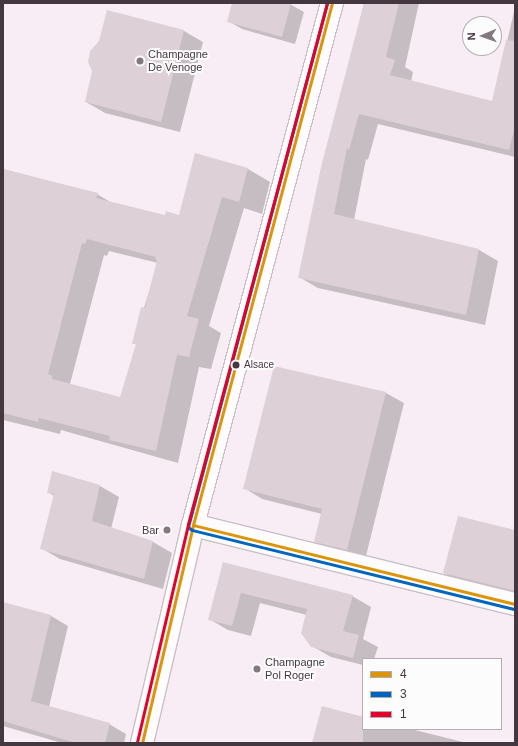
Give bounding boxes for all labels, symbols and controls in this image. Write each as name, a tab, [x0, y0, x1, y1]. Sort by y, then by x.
north arrow	[462, 16, 502, 56]
text: N	[465, 32, 477, 41]
place label: Champagne De Venoge	[148, 48, 208, 74]
marker: Champagne De Venoge	[135, 56, 145, 66]
place label: Alsace	[244, 359, 274, 371]
marker: Alsace	[231, 360, 241, 370]
place label: Bar	[142, 523, 159, 537]
marker: Bar	[162, 525, 172, 535]
place label: Champagne Pol Roger	[265, 656, 325, 682]
legend	[362, 658, 502, 730]
marker: Champagne Pol Roger	[252, 664, 262, 674]
text: 4	[400, 667, 407, 681]
text: 3	[400, 687, 407, 701]
text: 1	[400, 707, 407, 721]

